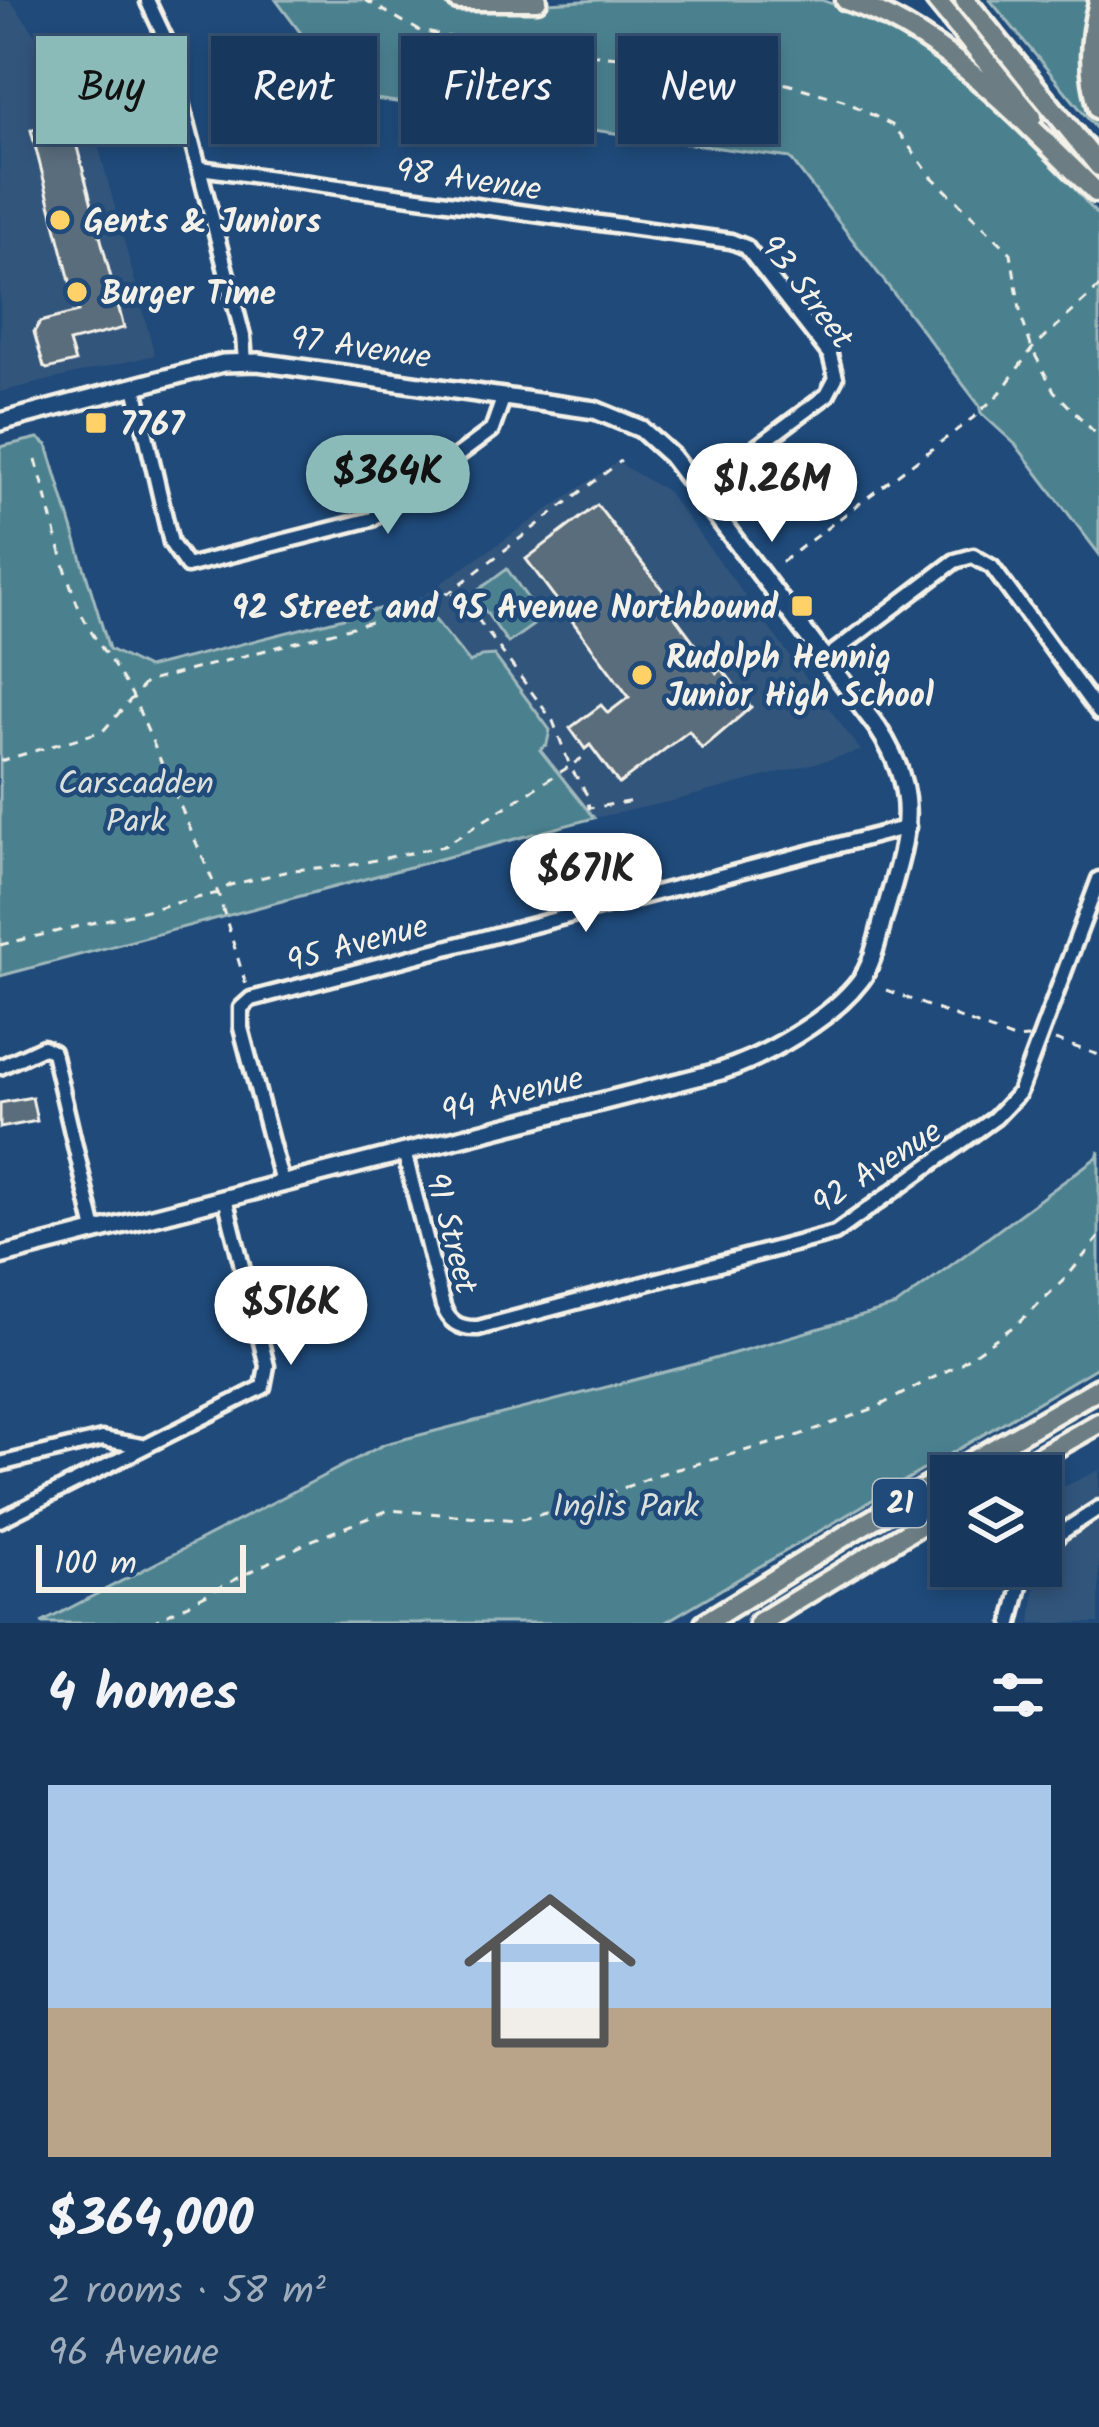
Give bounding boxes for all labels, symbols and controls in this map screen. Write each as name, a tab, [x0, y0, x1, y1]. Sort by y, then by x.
chip: Buy	[36, 36, 187, 144]
chip: Rent	[211, 36, 377, 144]
chip: Filters	[401, 36, 594, 144]
chip: New	[618, 36, 778, 144]
street label: 98 Avenue	[392, 145, 545, 218]
place label: Gents & Juniors	[84, 197, 322, 250]
marker: Gents & Juniors	[47, 207, 73, 233]
street label: 93 Street	[744, 224, 867, 363]
place label: Burger Time	[101, 269, 276, 322]
marker: Burger Time	[64, 279, 90, 305]
street label: 97 Avenue	[287, 313, 435, 386]
place label: 7767	[120, 400, 186, 453]
marker: 7767	[83, 410, 109, 436]
pin: $364K	[304, 435, 472, 537]
text: $364K	[333, 443, 443, 505]
pin: $1.26M	[674, 443, 870, 545]
text: $1.26M	[713, 451, 831, 513]
place label: 92 Street and 95 Avenue Northbound	[232, 583, 779, 636]
marker: 92 Street and 95 Avenue Northbound	[789, 593, 815, 619]
place label: Rudolph Hennig Junior High School	[666, 633, 934, 724]
marker: Rudolph Hennig Junior High School	[629, 662, 655, 688]
park label: Carscadden Park	[58, 759, 214, 850]
pin: $671K	[502, 833, 670, 935]
text: $671K	[537, 841, 635, 903]
street label: 95 Avenue	[281, 901, 435, 990]
street label: 94 Avenue	[436, 1053, 590, 1140]
street label: 92 Avenue	[802, 1107, 954, 1231]
street label: 91 Street	[408, 1167, 492, 1302]
pin: $516K	[207, 1266, 375, 1368]
text: $516K	[241, 1274, 341, 1336]
map controls	[930, 1455, 1062, 1587]
button: layers	[930, 1455, 1062, 1587]
road number: 21	[873, 1479, 927, 1527]
park label: Inglis Park	[553, 1482, 700, 1535]
scale bar	[36, 1539, 246, 1592]
text: 100 m	[54, 1539, 137, 1592]
text: 4 homes	[48, 1655, 238, 1736]
icon: filters	[985, 1662, 1051, 1728]
icon: home	[442, 1863, 658, 2079]
text: $364,000	[48, 2181, 253, 2262]
text: 2 rooms · 58 m²	[48, 2262, 326, 2324]
text: 96 Avenue	[48, 2324, 219, 2386]

